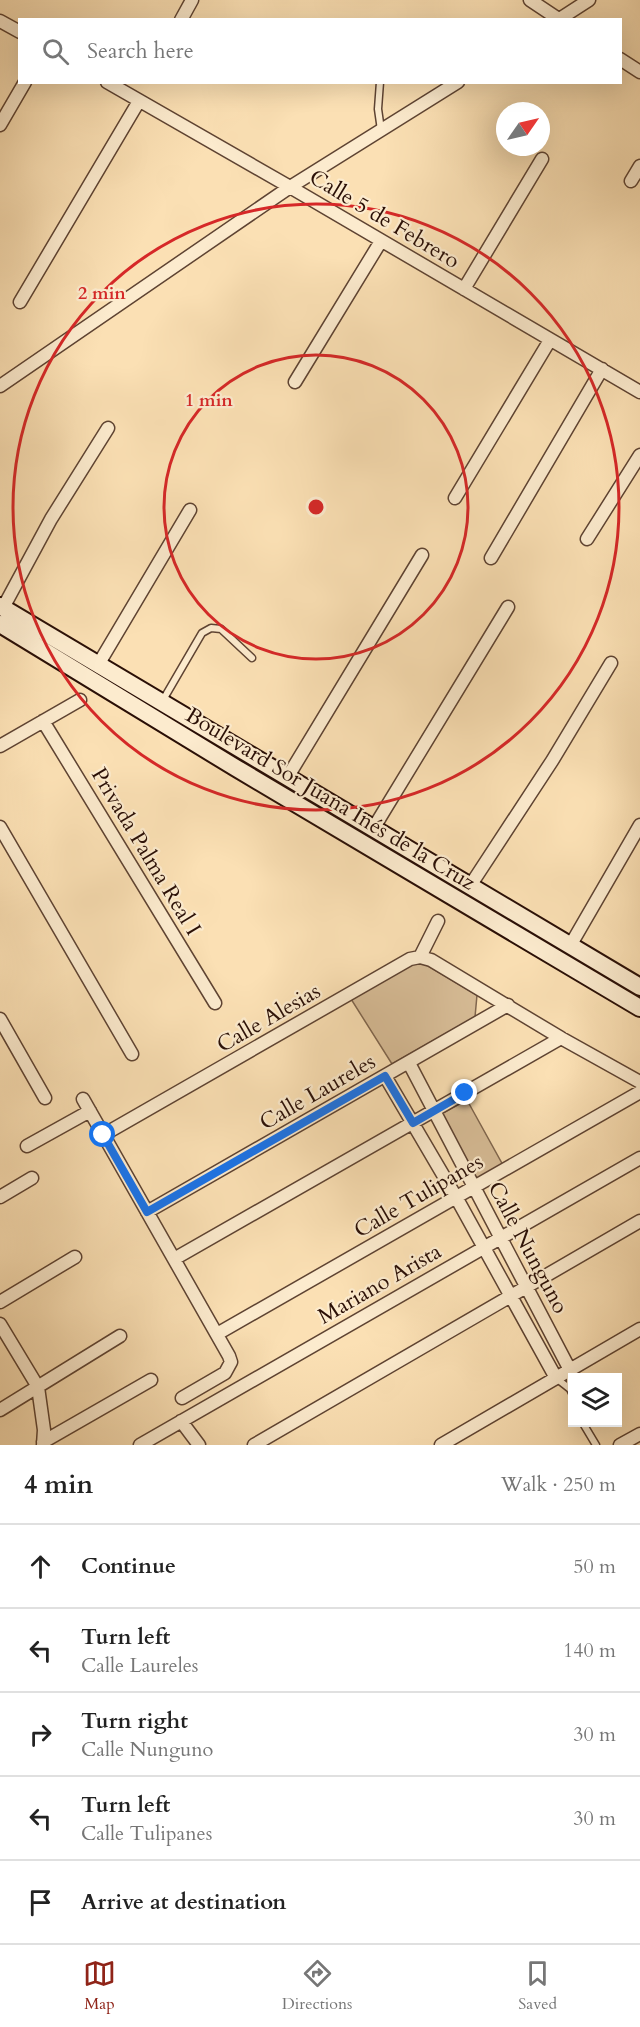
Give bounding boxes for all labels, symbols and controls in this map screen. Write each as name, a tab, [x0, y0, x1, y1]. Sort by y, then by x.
search box	[18, 18, 622, 84]
icon: search	[39, 35, 72, 68]
text: Search here	[87, 36, 194, 66]
north arrow	[496, 102, 550, 156]
street label: Calle 5 de Febrero	[304, 162, 465, 276]
text: 2 min	[78, 281, 126, 306]
text: 1 min	[185, 388, 233, 413]
centre of rings	[306, 497, 326, 517]
street label: Boulevard Sor Juana Inés de la Cruz	[180, 700, 481, 898]
street label: Privada Palma Real I	[84, 762, 208, 941]
street label: Calle Alesias	[211, 976, 326, 1060]
street label: Calle Laureles	[254, 1047, 381, 1137]
route end	[451, 1079, 477, 1105]
route start	[89, 1121, 115, 1147]
street label: Calle Tulipanes	[348, 1147, 489, 1245]
street label: Calle Nunguno	[481, 1176, 576, 1319]
street label: Mariano Arista	[312, 1236, 447, 1331]
map controls	[568, 1373, 622, 1427]
button: layers	[568, 1373, 622, 1427]
text: 4 min	[24, 1467, 93, 1502]
text: Walk · 250 m	[501, 1471, 616, 1498]
icon: ahead	[24, 1550, 57, 1583]
text: Continue	[81, 1551, 176, 1581]
text: 50 m	[573, 1553, 616, 1580]
text: Turn left	[81, 1622, 170, 1652]
icon: left	[24, 1634, 57, 1667]
text: 140 m	[563, 1637, 616, 1664]
text: Calle Laureles	[81, 1652, 199, 1679]
text: Turn right	[81, 1706, 188, 1736]
icon: right	[24, 1718, 57, 1751]
text: 30 m	[573, 1721, 616, 1748]
text: Calle Nunguno	[81, 1736, 213, 1763]
text: Turn left	[81, 1790, 170, 1820]
icon: left	[24, 1802, 57, 1835]
text: 30 m	[573, 1805, 616, 1832]
text: Calle Tulipanes	[81, 1820, 212, 1847]
icon: arrive	[24, 1886, 57, 1919]
text: Arrive at destination	[81, 1887, 286, 1917]
tab: Map	[83, 1957, 116, 2015]
tab: Directions	[282, 1957, 352, 2015]
tab: Saved	[518, 1957, 557, 2015]

